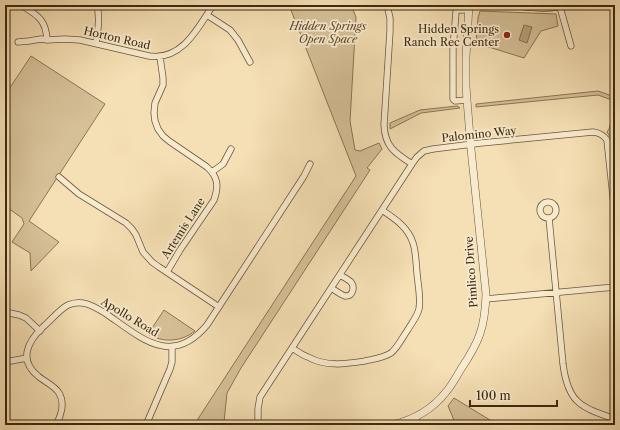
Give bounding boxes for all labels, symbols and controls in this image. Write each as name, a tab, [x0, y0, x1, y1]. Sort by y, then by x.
park label: Hidden Springs Open Space	[288, 19, 367, 46]
place label: Hidden Springs Ranch Rec Center	[404, 22, 499, 49]
street label: Horton Road	[82, 24, 152, 53]
marker: Hidden Springs Ranch Rec Center	[502, 30, 512, 40]
street label: Palomino Way	[441, 123, 518, 145]
street label: Artemis Lane	[157, 195, 208, 262]
street label: Pimlico Drive	[462, 236, 480, 308]
street label: Apollo Road	[98, 294, 162, 340]
scale bar	[470, 382, 557, 408]
text: 100 m	[476, 388, 511, 403]

